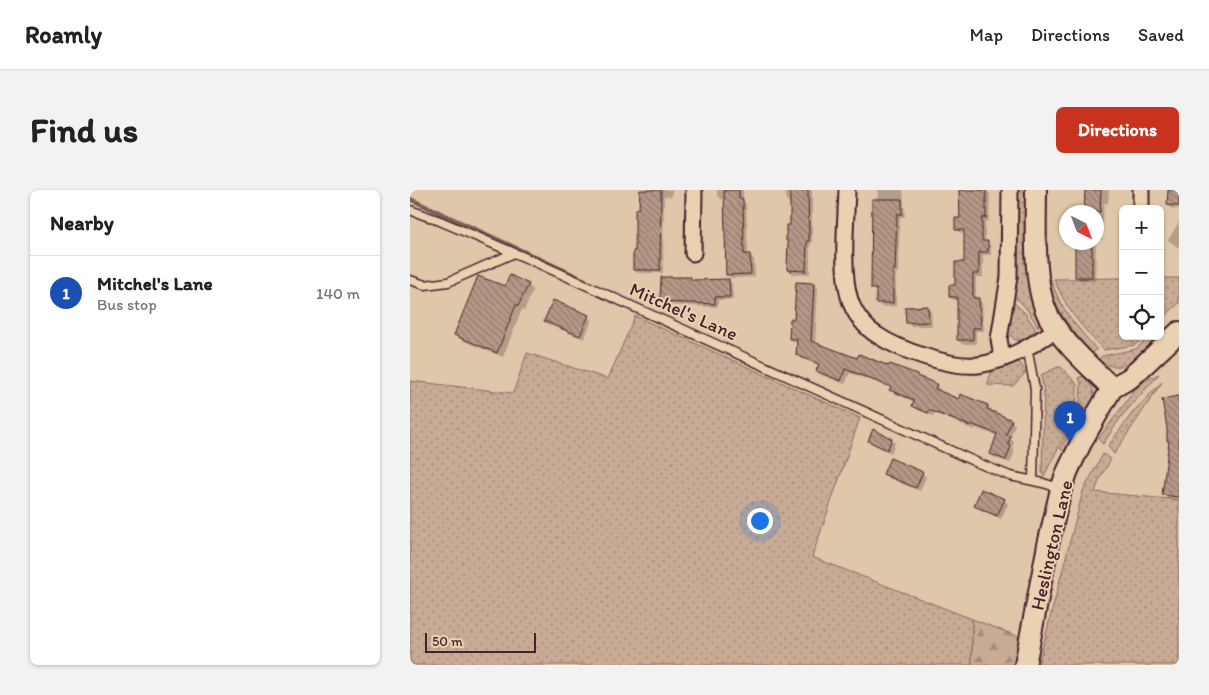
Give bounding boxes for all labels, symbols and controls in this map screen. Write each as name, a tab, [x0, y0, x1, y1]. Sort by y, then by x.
text: Roamly	[25, 20, 102, 49]
text: Map	[970, 24, 1003, 46]
text: Directions	[1031, 24, 1110, 46]
text: Saved	[1138, 24, 1184, 46]
button: Directions	[1056, 107, 1179, 153]
text: Find us	[30, 109, 138, 151]
north arrow	[1059, 205, 1104, 250]
map controls	[1119, 205, 1164, 340]
button: +	[1119, 205, 1164, 250]
text: Nearby	[50, 210, 114, 235]
button: −	[1119, 250, 1164, 295]
text: Mitchel's Lane	[97, 272, 213, 295]
street label: Mitchel's Lane	[626, 277, 741, 345]
text: 1	[62, 284, 70, 303]
text: 140 m	[316, 284, 360, 303]
text: Bus stop	[97, 295, 157, 314]
button: locate	[1119, 295, 1164, 340]
pin: 1	[1054, 401, 1086, 442]
street label: Heslington Lane	[1025, 478, 1078, 612]
your location	[747, 508, 773, 534]
scale bar	[425, 630, 536, 653]
text: 50 m	[432, 633, 463, 650]

